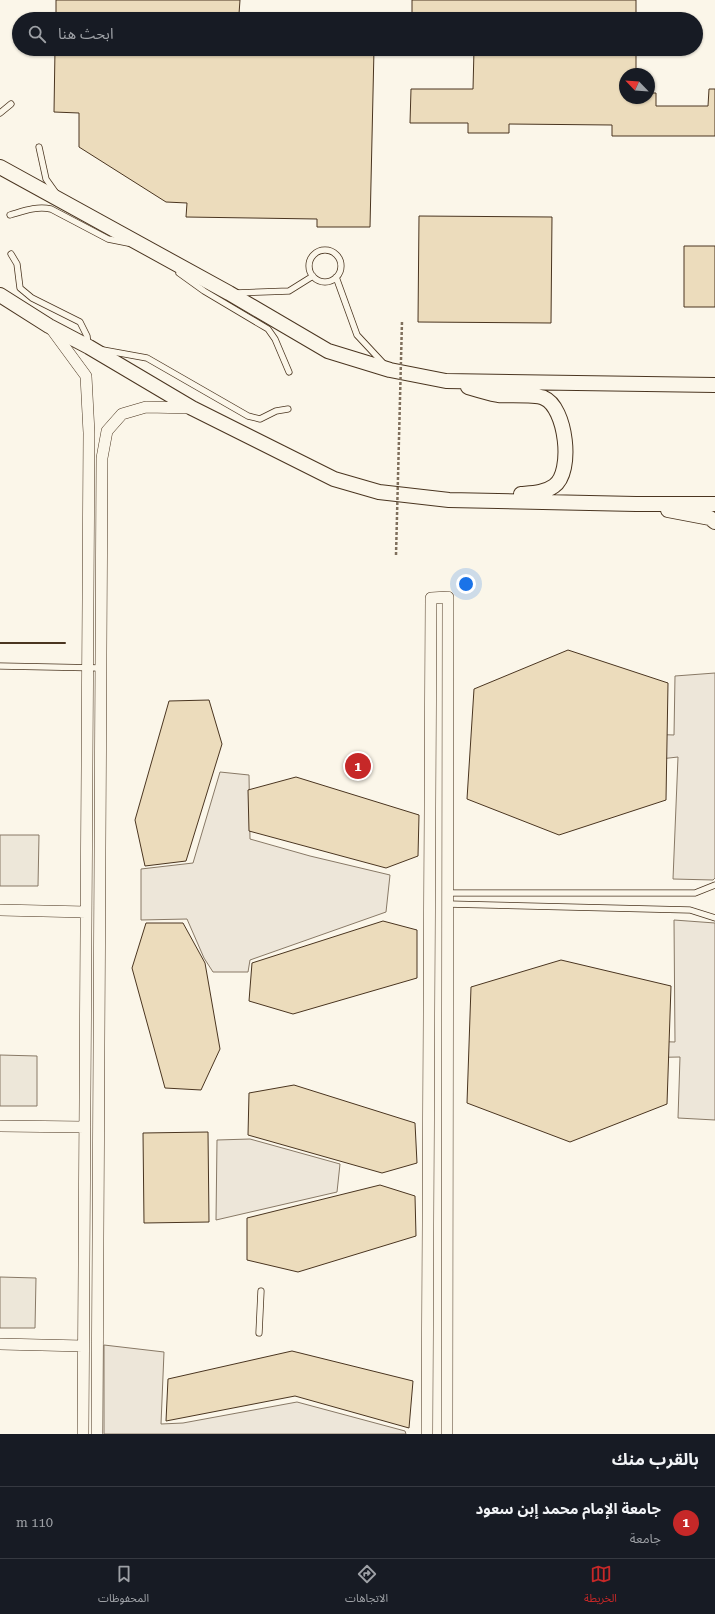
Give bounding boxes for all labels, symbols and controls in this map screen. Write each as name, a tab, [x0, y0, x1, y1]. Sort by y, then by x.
search box	[12, 12, 703, 56]
icon: search	[26, 23, 48, 45]
text: ابحث هنا	[58, 25, 113, 43]
north arrow	[619, 68, 655, 104]
your location	[456, 574, 476, 594]
pin: 1	[345, 751, 371, 781]
text: بالقرب منك	[612, 1449, 699, 1469]
text: جامعة الإمام محمد إبن سعود	[475, 1500, 661, 1518]
text: 110 m	[16, 1515, 53, 1530]
text: 1	[682, 1515, 690, 1530]
text: جامعة	[630, 1531, 661, 1546]
tab: المحفوظات	[98, 1563, 149, 1610]
tab: الاتجاهات	[345, 1563, 388, 1610]
tab: الخريطة	[584, 1563, 617, 1610]

